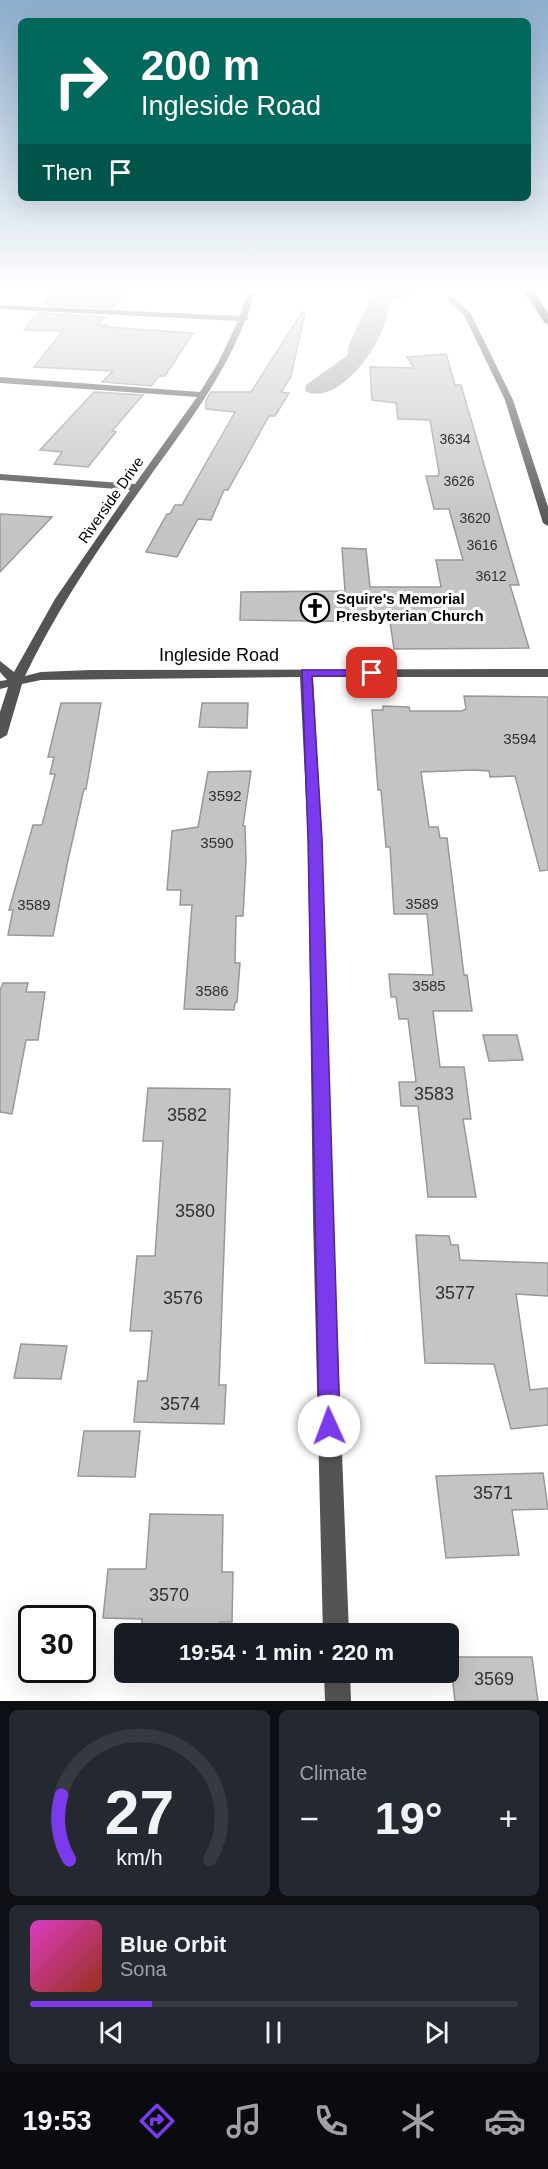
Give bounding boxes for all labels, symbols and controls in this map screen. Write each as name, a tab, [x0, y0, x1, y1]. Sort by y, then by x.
icon: right	[42, 42, 120, 120]
text: 200 m	[141, 42, 260, 89]
text: Ingleside Road	[141, 91, 321, 121]
icon: arrive	[104, 156, 137, 189]
text: Then	[42, 160, 92, 185]
house number: 3634	[439, 431, 471, 447]
street label: Riverside Drive	[74, 453, 147, 546]
house number: 3626	[443, 473, 475, 489]
house number: 3620	[459, 510, 491, 526]
house number: 3616	[466, 537, 498, 553]
house number: 3612	[475, 568, 507, 584]
place label: Squire's Memorial Presbyterian Church	[336, 590, 484, 624]
church icon: Squire's Memorial Presbyterian Church	[299, 592, 331, 624]
street label: Ingleside Road	[159, 645, 279, 665]
pin	[346, 647, 397, 698]
icon: arrive	[355, 656, 388, 689]
house number: 3594	[503, 730, 537, 747]
house number: 3592	[208, 787, 242, 804]
house number: 3590	[200, 834, 234, 851]
house number: 3589	[405, 895, 439, 912]
house number: 3589	[17, 896, 51, 913]
house number: 3585	[412, 977, 446, 994]
house number: 3586	[195, 982, 229, 999]
house number: 3583	[414, 1084, 454, 1104]
house number: 3582	[167, 1105, 207, 1125]
house number: 3580	[175, 1201, 215, 1221]
house number: 3577	[435, 1283, 475, 1303]
house number: 3576	[163, 1288, 203, 1308]
house number: 3574	[160, 1394, 200, 1414]
position arrow	[297, 1394, 361, 1458]
house number: 3571	[473, 1483, 513, 1503]
house number: 3570	[149, 1585, 189, 1605]
speed limit sign: 30	[18, 1605, 96, 1683]
text: 19:54 · 1 min · 220 m	[179, 1640, 394, 1665]
house number: 3569	[474, 1669, 514, 1689]
text: Climate	[300, 1762, 367, 1784]
text: 27	[105, 1778, 174, 1847]
text: 19°	[375, 1793, 443, 1844]
text: −	[300, 1800, 319, 1837]
text: +	[499, 1800, 518, 1837]
text: km/h	[116, 1846, 162, 1870]
text: Blue Orbit	[120, 1932, 226, 1957]
text: Sona	[120, 1958, 167, 1980]
icon: previous	[95, 2016, 128, 2049]
icon: pause	[257, 2016, 290, 2049]
icon: next	[420, 2016, 453, 2049]
icon: directions	[136, 2100, 178, 2142]
icon: music	[223, 2100, 265, 2142]
icon: phone	[310, 2100, 352, 2142]
icon: climate	[397, 2100, 439, 2142]
icon: car	[484, 2100, 526, 2142]
text: 19:53	[22, 2106, 91, 2136]

